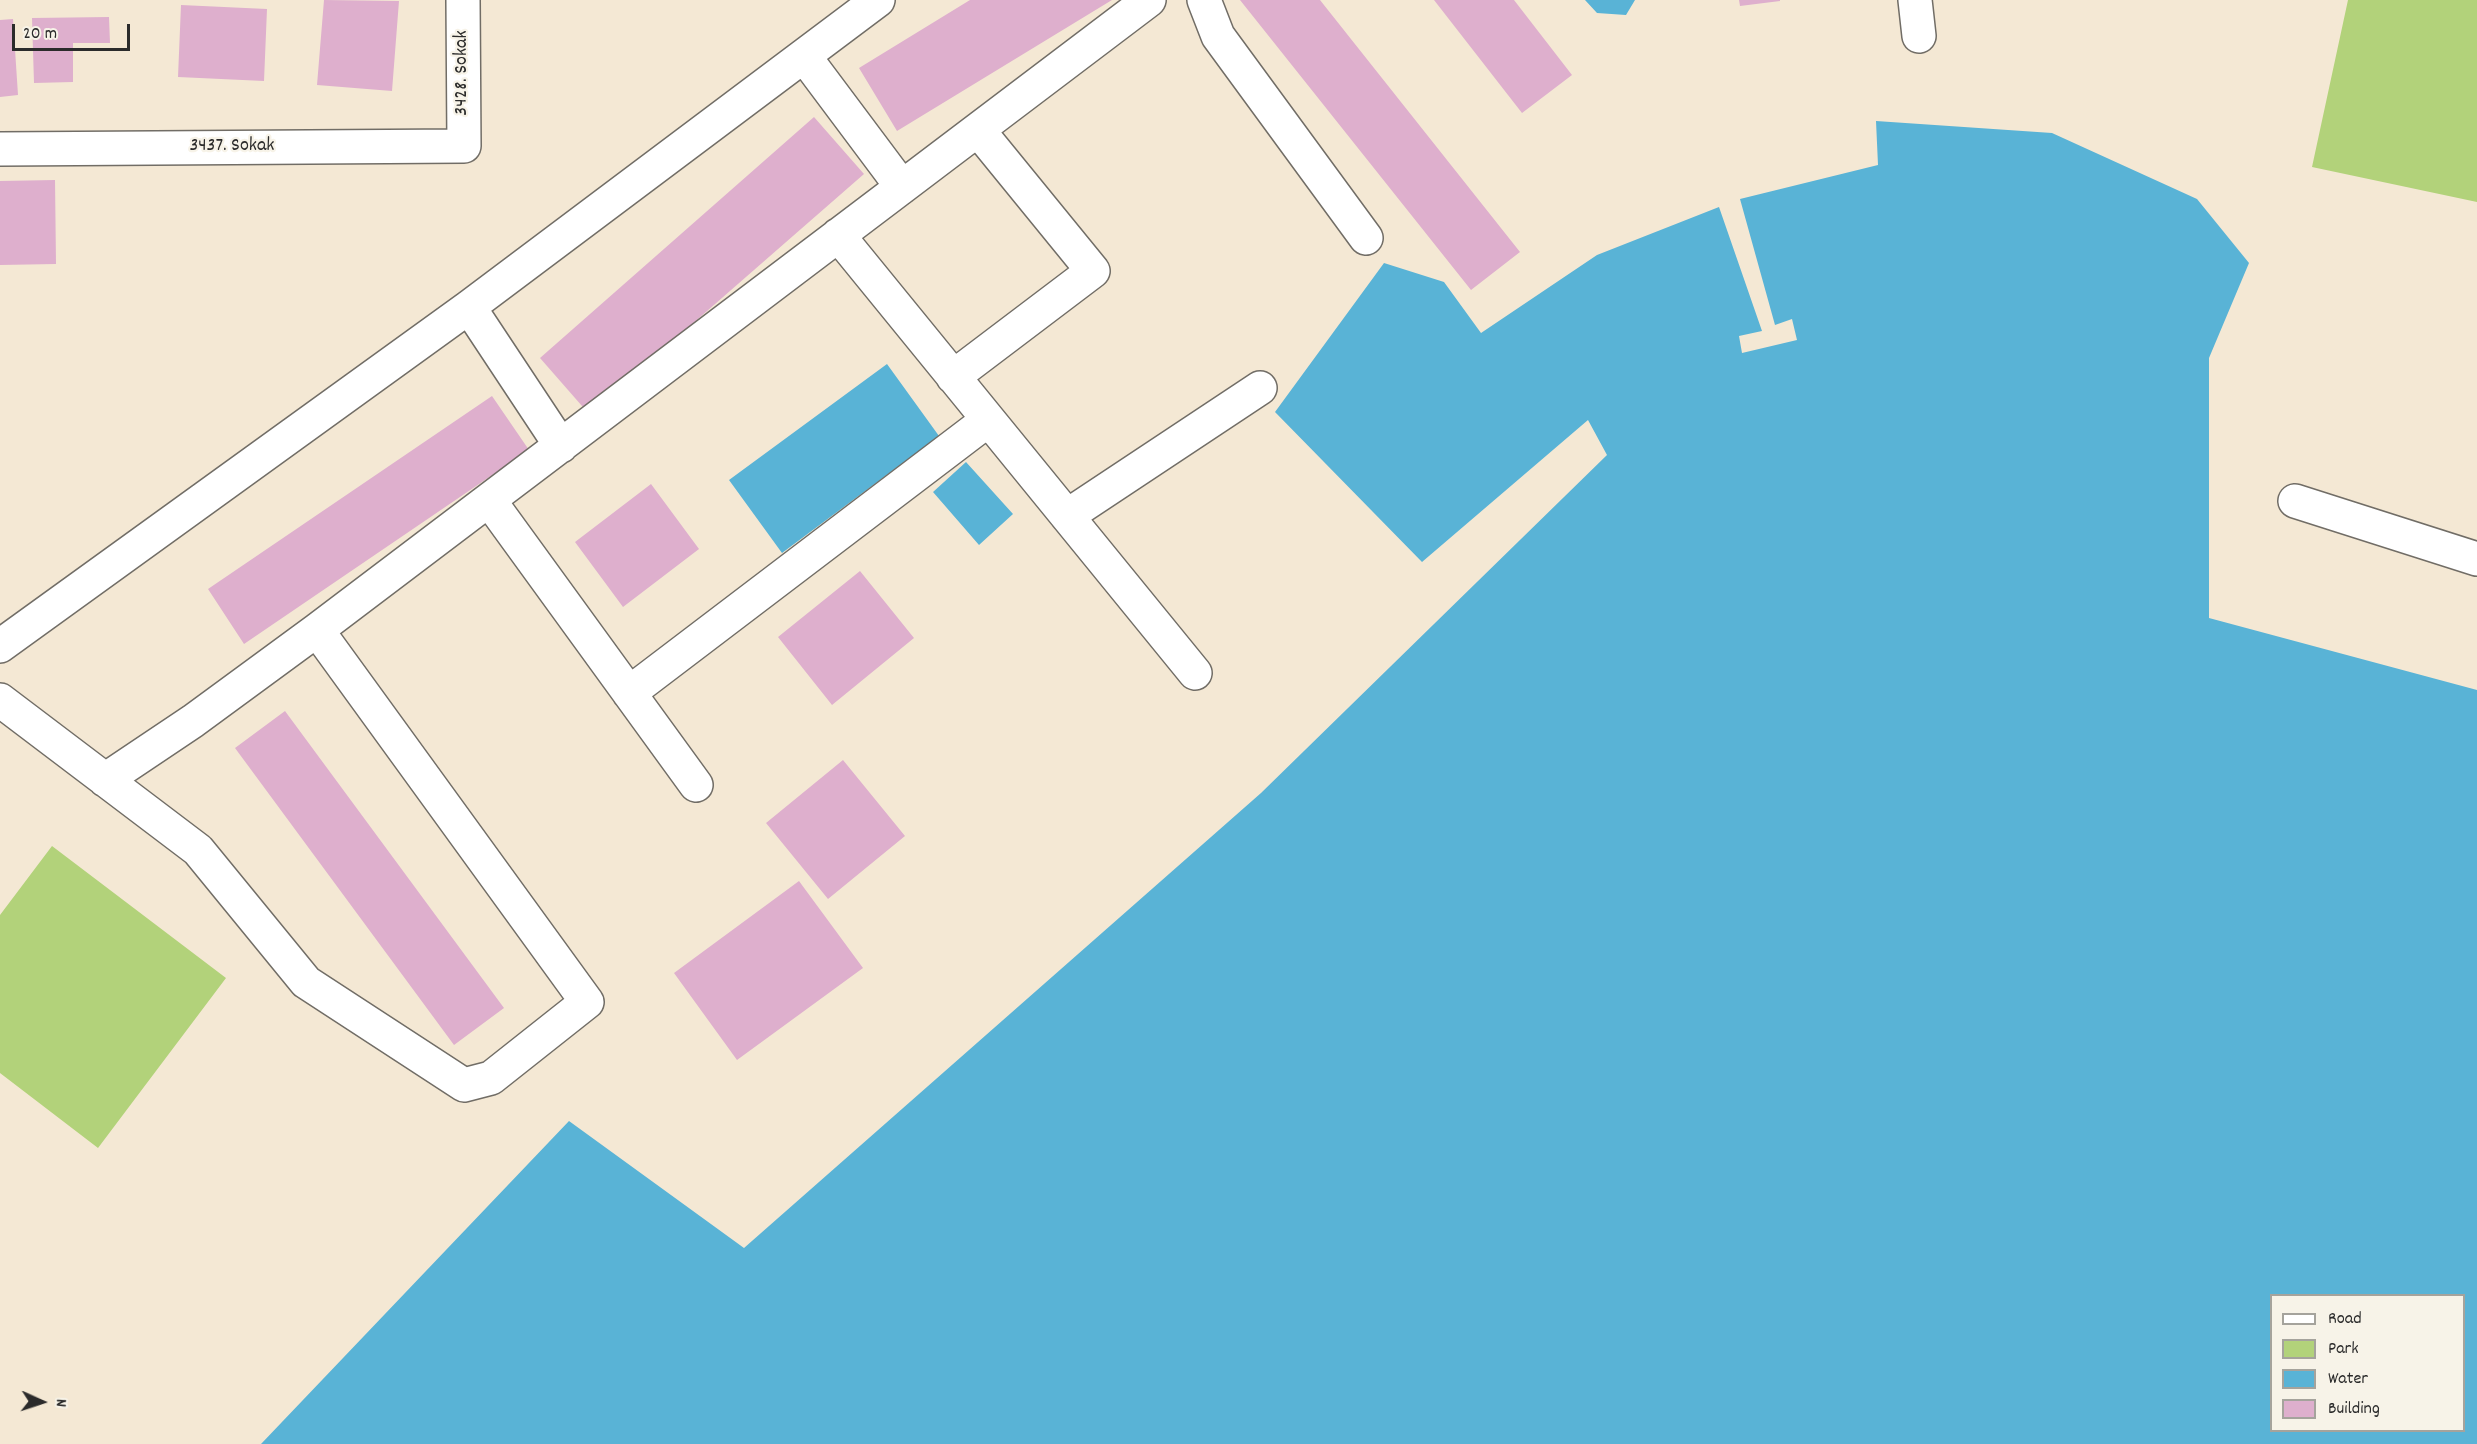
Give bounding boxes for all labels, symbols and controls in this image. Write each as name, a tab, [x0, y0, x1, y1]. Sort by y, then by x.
scale bar	[15, 12, 134, 50]
text: 20 m	[23, 22, 57, 47]
street label: 3428. Sokak	[451, 30, 475, 116]
street label: 3437. Sokak	[189, 135, 275, 159]
legend	[2270, 1294, 2465, 1432]
text: Road	[2328, 1307, 2362, 1332]
text: Park	[2328, 1337, 2359, 1362]
text: Water	[2328, 1367, 2368, 1392]
north arrow	[12, 1372, 72, 1432]
text: Building	[2328, 1397, 2380, 1422]
text: N	[49, 1398, 72, 1408]

